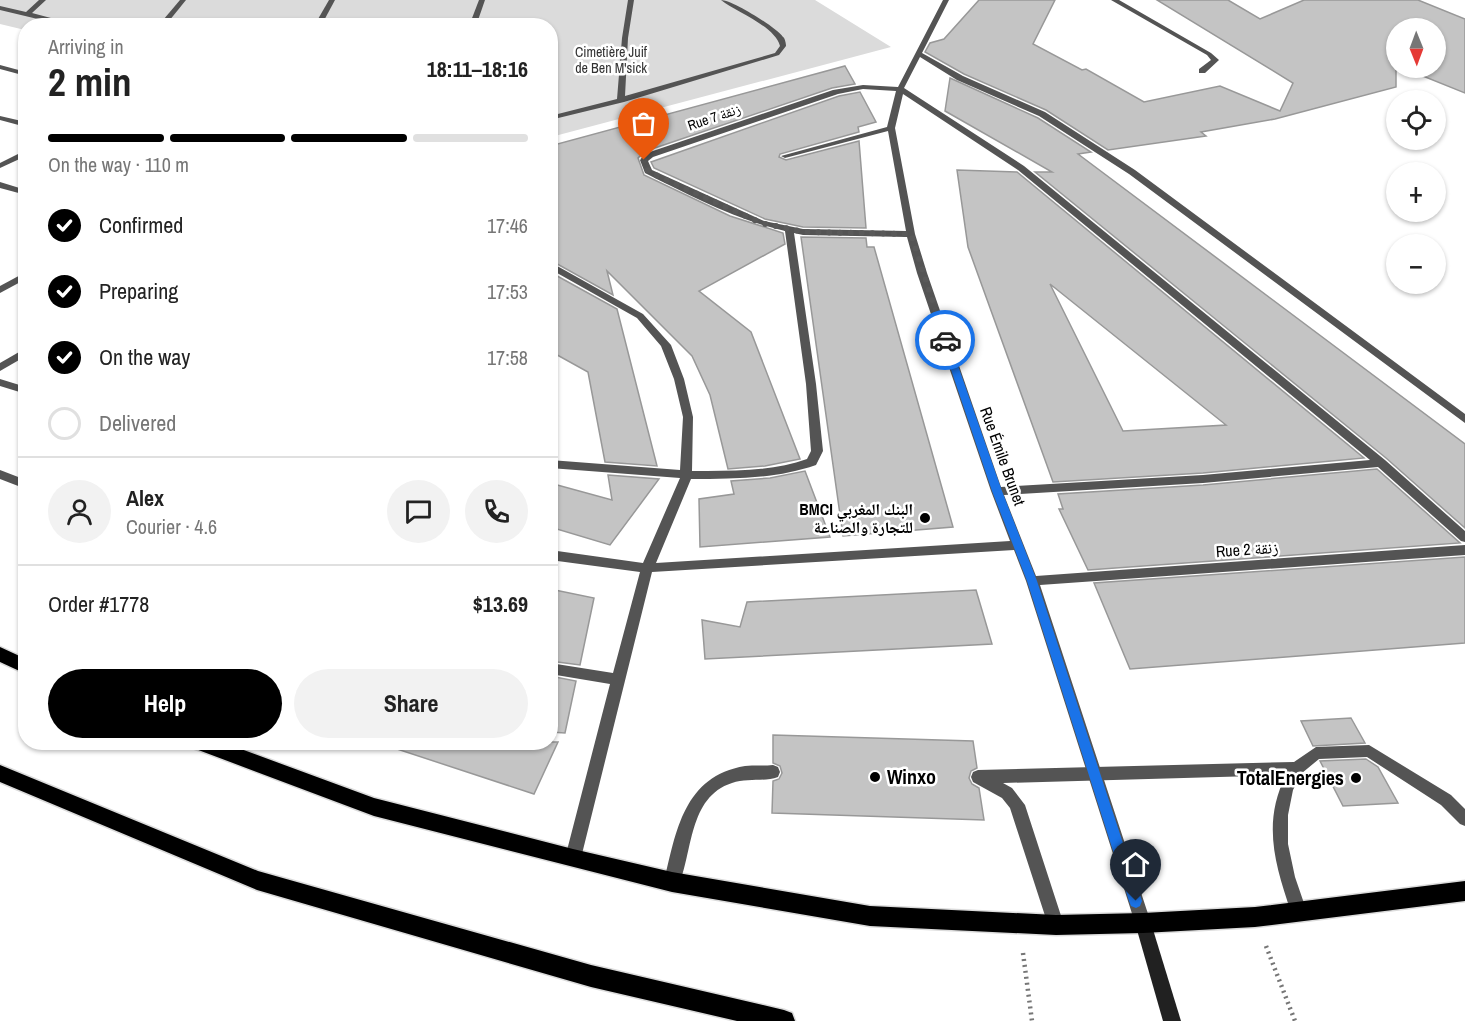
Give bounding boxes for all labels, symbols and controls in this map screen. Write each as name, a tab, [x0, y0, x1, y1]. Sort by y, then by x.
north arrow	[1386, 18, 1446, 78]
map controls	[1386, 18, 1446, 294]
text: Arriving in	[48, 33, 124, 60]
park label: Cimetière Juif de Ben M'sick	[575, 43, 648, 77]
text: 18:11–18:16	[427, 54, 528, 84]
text: 2 min	[48, 56, 132, 108]
button: locate	[1386, 90, 1446, 150]
pin	[618, 98, 669, 160]
street label: Rue 7 زنقة	[685, 100, 743, 134]
icon: bag	[627, 107, 660, 140]
text: On the way · 110 m	[48, 151, 189, 178]
button: +	[1386, 162, 1446, 222]
icon: check	[48, 209, 81, 242]
text: Confirmed	[99, 210, 183, 240]
text: 17:46	[487, 212, 528, 239]
button: −	[1386, 234, 1446, 294]
icon: check	[48, 275, 81, 308]
text: Preparing	[99, 276, 178, 306]
text: 17:53	[487, 278, 528, 305]
courier	[915, 310, 975, 370]
icon: car	[929, 324, 962, 357]
icon: check	[48, 341, 81, 374]
text: On the way	[99, 342, 190, 372]
text: 17:58	[487, 344, 528, 371]
street label: Rue Émile Brunet	[975, 404, 1031, 509]
text: Delivered	[99, 408, 176, 438]
button: person	[48, 480, 111, 543]
button: chat	[387, 480, 450, 543]
button: phone	[465, 480, 528, 543]
text: Alex	[126, 483, 164, 513]
place label: BMCI البنك المغربي للتجارة والصناعة	[799, 498, 913, 538]
marker: BMCI البنك المغربي للتجارة والصناعة	[918, 511, 932, 525]
text: Courier · 4.6	[126, 513, 217, 540]
street label: Rue 2 زنقة	[1215, 536, 1279, 562]
text: Order #1778	[48, 589, 149, 619]
text: $13.69	[473, 589, 528, 619]
button: Help	[48, 669, 282, 738]
button: Share	[294, 669, 528, 738]
place label: Winxo	[887, 763, 936, 790]
place label: TotalEnergies	[1237, 764, 1344, 791]
marker: Winxo	[868, 770, 882, 784]
marker: TotalEnergies	[1349, 771, 1363, 785]
pin	[1110, 839, 1161, 901]
icon: home	[1119, 848, 1152, 881]

